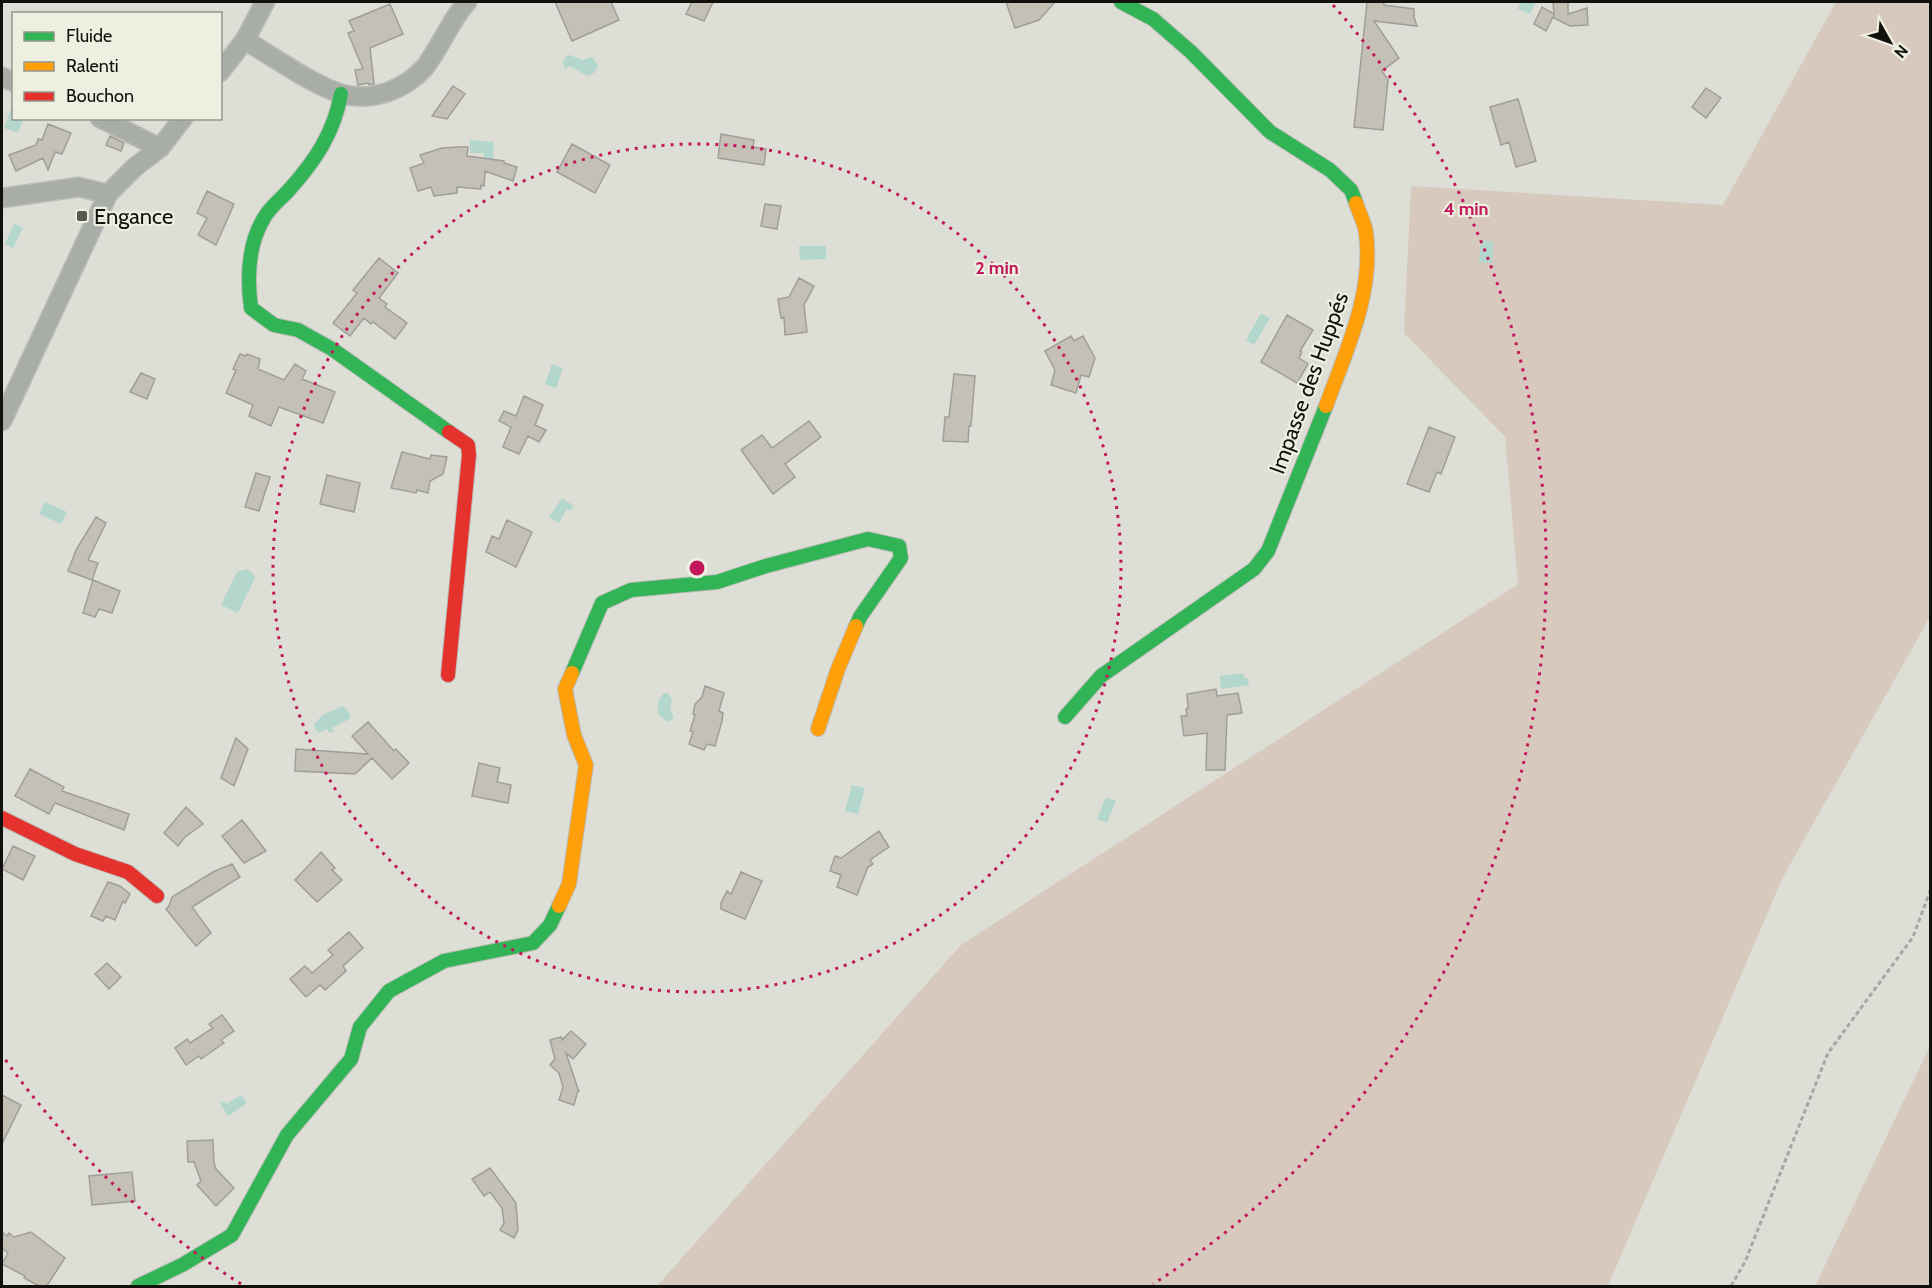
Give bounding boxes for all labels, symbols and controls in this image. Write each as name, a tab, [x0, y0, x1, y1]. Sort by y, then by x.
legend	[12, 12, 222, 120]
north arrow	[1860, 12, 1920, 72]
text: Fluide	[66, 25, 112, 47]
text: N	[1890, 41, 1912, 62]
text: Ralenti	[66, 55, 119, 77]
text: Bouchon	[66, 85, 134, 107]
text: 4 min	[1443, 198, 1489, 220]
place label: Engance	[94, 203, 173, 230]
marker: Engance	[75, 209, 89, 223]
text: 2 min	[975, 257, 1019, 279]
street label: Impasse des Huppés	[1264, 289, 1354, 477]
centre of rings	[687, 558, 707, 578]

